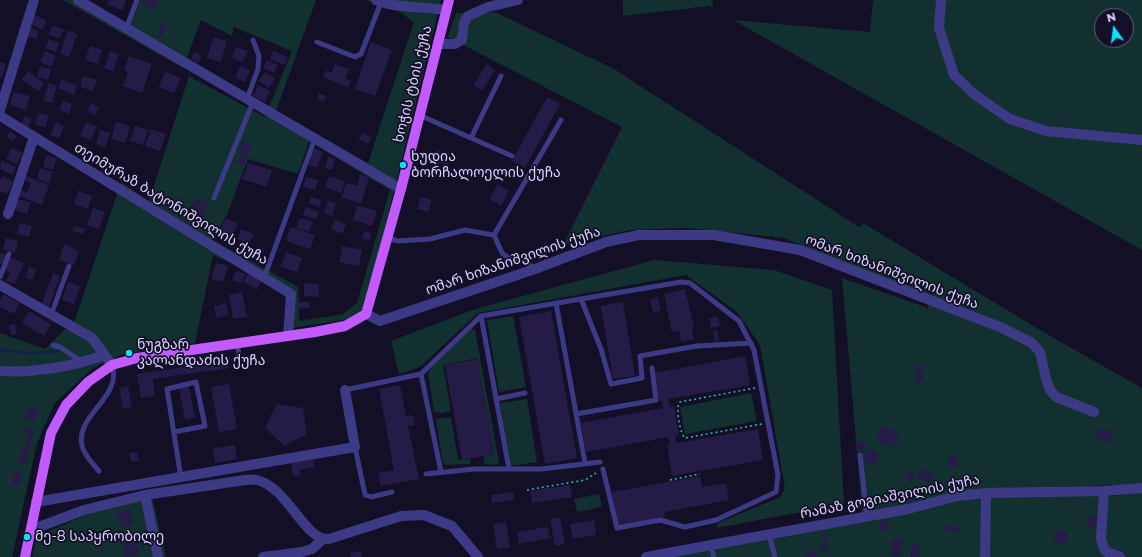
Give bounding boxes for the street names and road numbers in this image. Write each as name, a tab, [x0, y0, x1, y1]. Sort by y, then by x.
street label: ხოჭის ტბის ქუჩა	[390, 24, 436, 144]
street label: თეიმურაზ ბატონიშვილის ქუჩა	[71, 139, 271, 269]
street label: ომარ ხიზანიშვილის ქუჩა	[423, 223, 603, 299]
street label: ომარ ხიზანიშვილის ქუჩა	[803, 231, 981, 313]
street label: რამაზ გოგიაშვილის ქუჩა	[799, 471, 981, 523]

